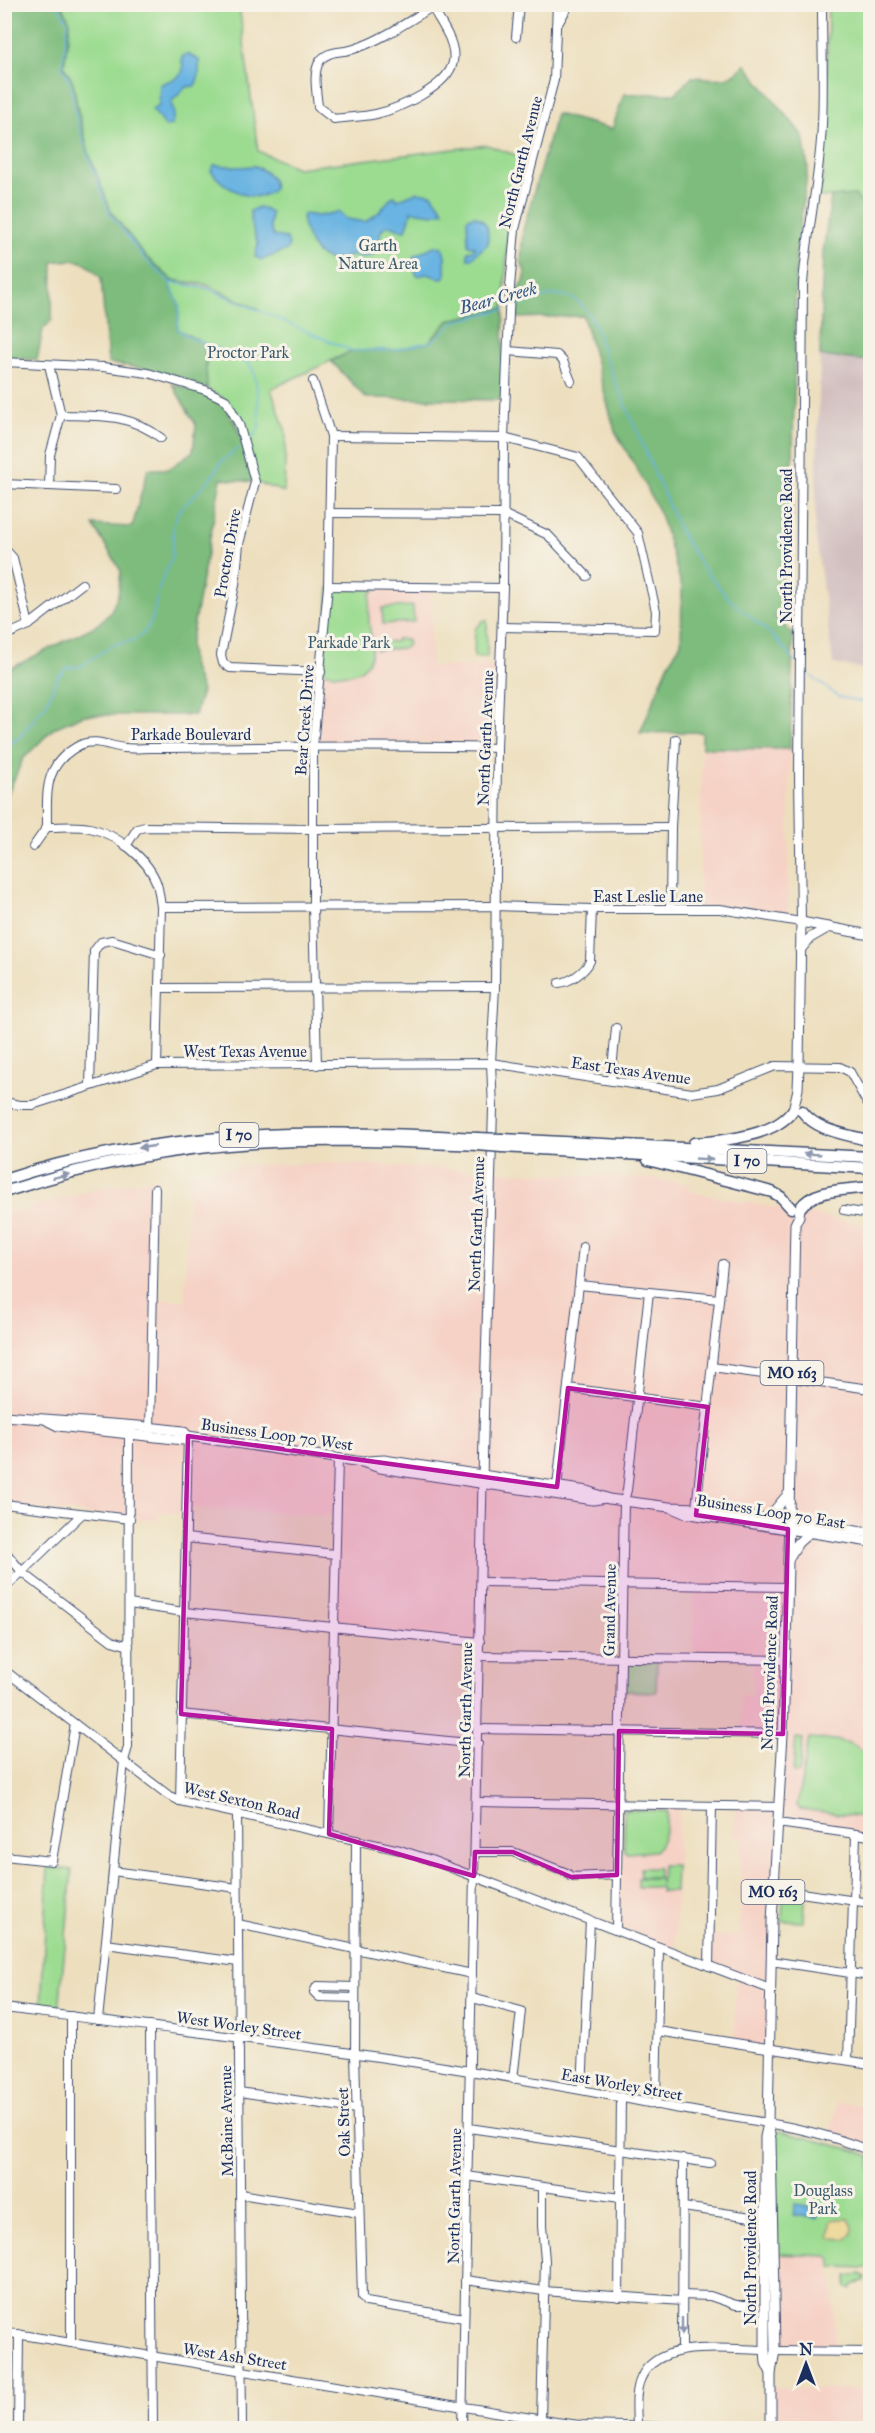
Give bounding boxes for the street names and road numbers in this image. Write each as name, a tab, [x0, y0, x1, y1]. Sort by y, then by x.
street label: North Garth Avenue	[495, 94, 546, 230]
street label: North Providence Road	[777, 469, 796, 623]
street label: Proctor Drive	[210, 507, 245, 599]
street label: Bear Creek Drive	[291, 663, 318, 776]
street label: North Garth Avenue	[474, 669, 497, 806]
street label: Parkade Boulevard	[131, 725, 251, 744]
street label: East Leslie Lane	[593, 887, 703, 906]
street label: West Texas Avenue	[183, 1042, 307, 1061]
street label: East Texas Avenue	[570, 1053, 692, 1088]
road number: I 70	[220, 1123, 258, 1147]
road number: I 70	[728, 1149, 766, 1173]
street label: North Garth Avenue	[465, 1155, 488, 1292]
road number: MO 163	[760, 1361, 824, 1385]
street label: Business Loop 70 West	[200, 1414, 355, 1455]
street label: Business Loop 70 East	[695, 1490, 847, 1533]
street label: Grand Avenue	[599, 1563, 620, 1656]
street label: North Providence Road	[757, 1595, 782, 1751]
street label: North Garth Avenue	[455, 1642, 476, 1778]
street label: West Sexton Road	[182, 1778, 302, 1823]
road number: MO 163	[742, 1880, 804, 1904]
street label: West Worley Street	[175, 2007, 303, 2044]
street label: East Worley Street	[560, 2064, 685, 2105]
street label: McBaine Avenue	[216, 2065, 237, 2177]
street label: Oak Street	[333, 2087, 354, 2157]
street label: North Garth Avenue	[444, 2128, 465, 2264]
street label: North Providence Road	[741, 2171, 760, 2325]
street label: West Ash Street	[182, 2339, 289, 2374]

